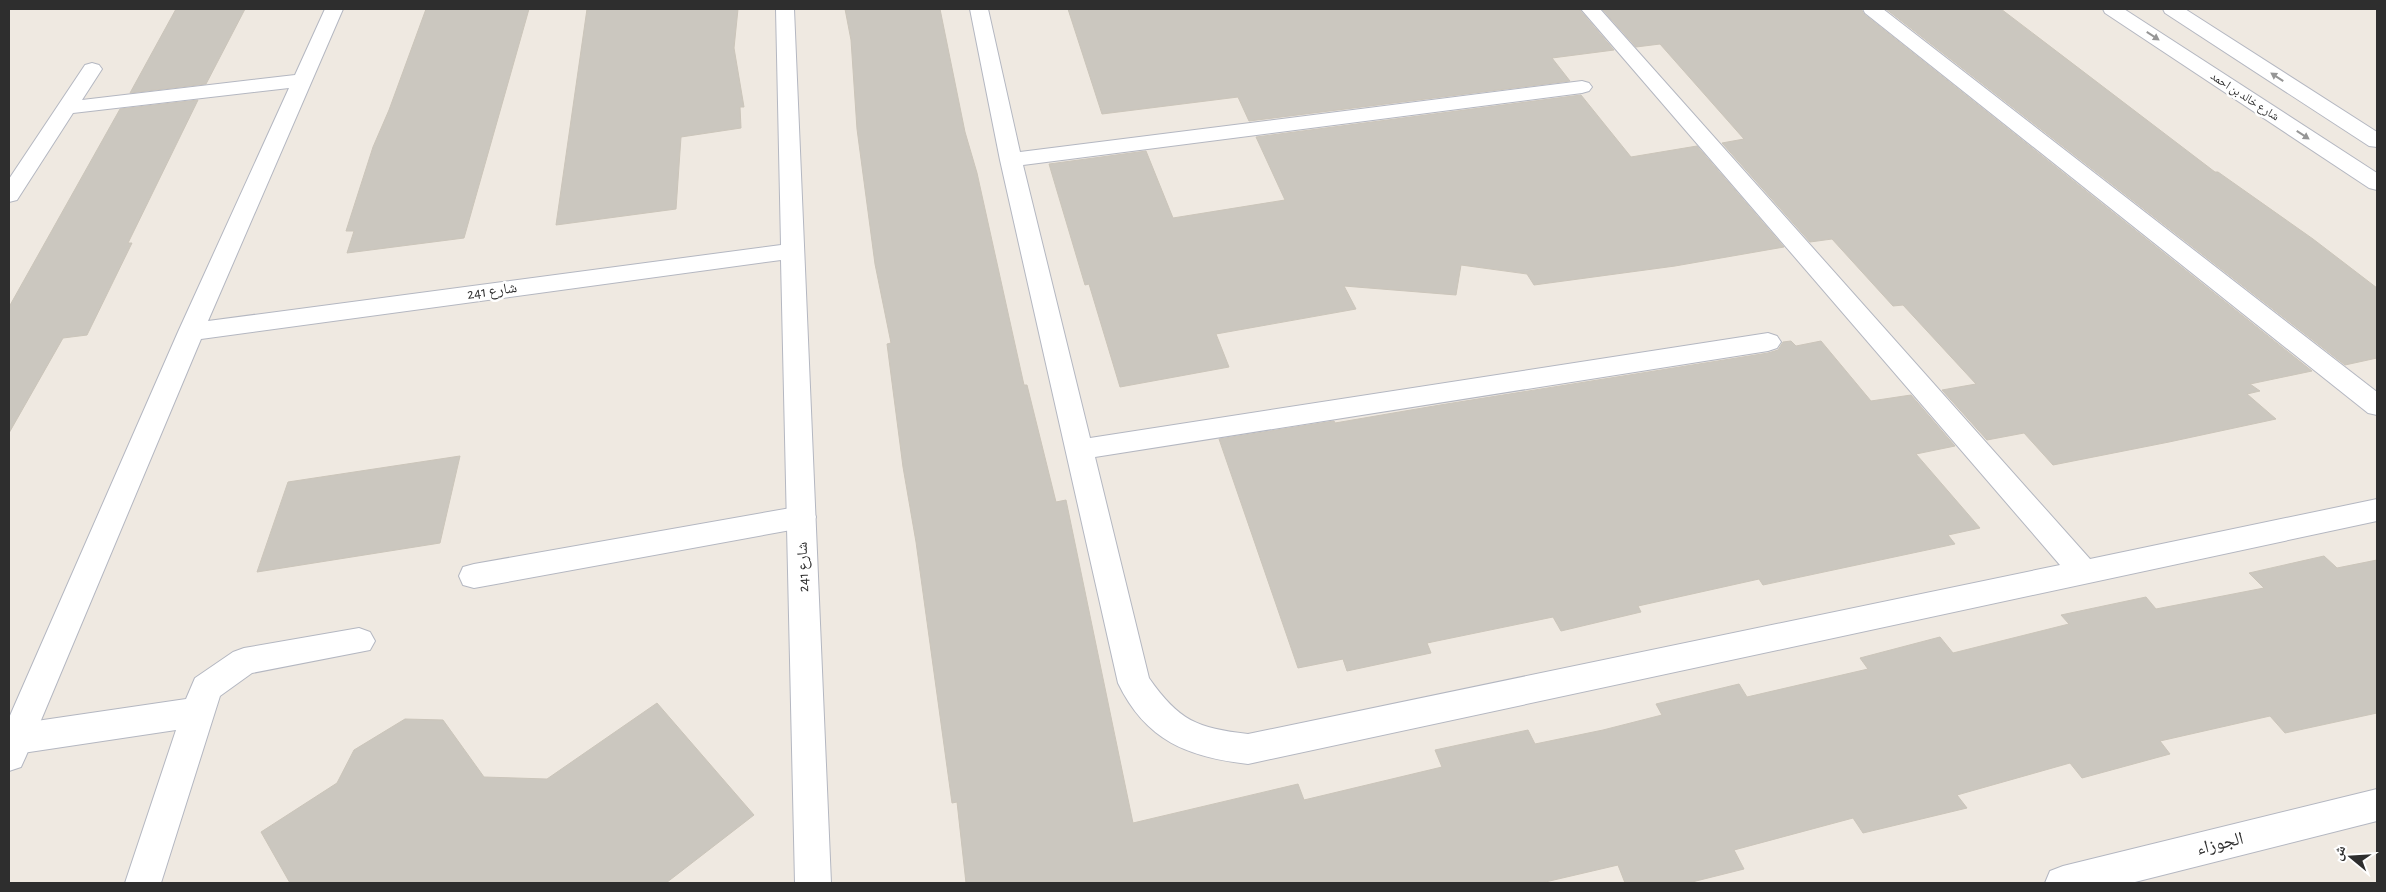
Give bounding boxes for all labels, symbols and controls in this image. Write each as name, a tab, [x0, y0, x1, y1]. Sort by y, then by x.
one-way arrow	[2146, 31, 2160, 40]
street label: شارع خالد بن احمد	[2207, 69, 2282, 124]
one-way arrow	[2271, 72, 2284, 81]
one-way arrow	[2297, 130, 2310, 140]
street label: شارع 241	[466, 280, 518, 304]
street label: شارع 241	[795, 541, 813, 592]
street label: الجوزاء	[2195, 830, 2245, 859]
north arrow	[2326, 832, 2376, 882]
text: ش	[2331, 844, 2350, 863]

